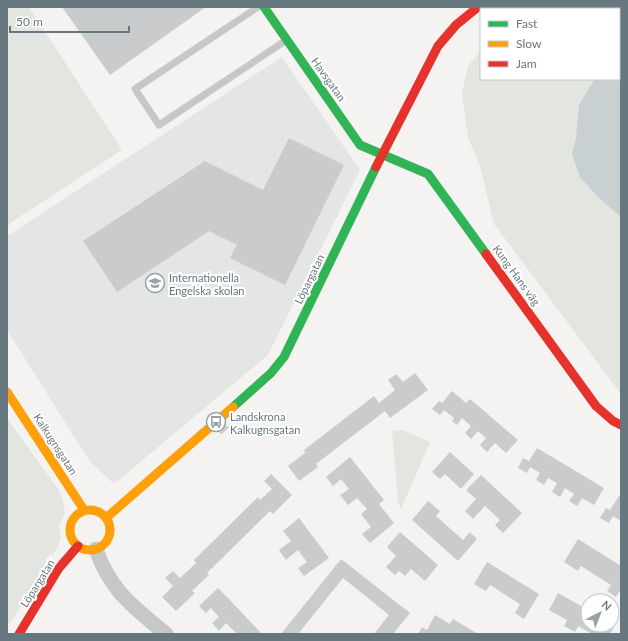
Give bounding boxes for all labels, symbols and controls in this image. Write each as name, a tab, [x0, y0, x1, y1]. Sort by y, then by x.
scale bar	[10, 8, 129, 34]
legend	[480, 8, 620, 80]
text: 50 m	[16, 14, 43, 29]
text: Fast	[516, 16, 538, 31]
text: Slow	[516, 36, 542, 51]
street label: Havsgatan	[309, 55, 349, 103]
text: Jam	[516, 56, 537, 71]
street label: Kung Hans väg	[491, 242, 543, 308]
street label: Löpargatan	[291, 252, 327, 306]
place label: Internationella Engelska skolan	[169, 271, 244, 297]
school or university icon: Internationella Engelska skolan	[144, 272, 166, 294]
place label: Landskrona Kalkugnsgatan	[230, 410, 300, 436]
street label: Kalkugnsgatan	[31, 411, 81, 477]
bus stop icon: Landskrona Kalkugnsgatan	[205, 411, 227, 433]
street label: Löpargatan	[17, 557, 57, 609]
north arrow	[580, 593, 620, 633]
text: N	[600, 598, 615, 613]

